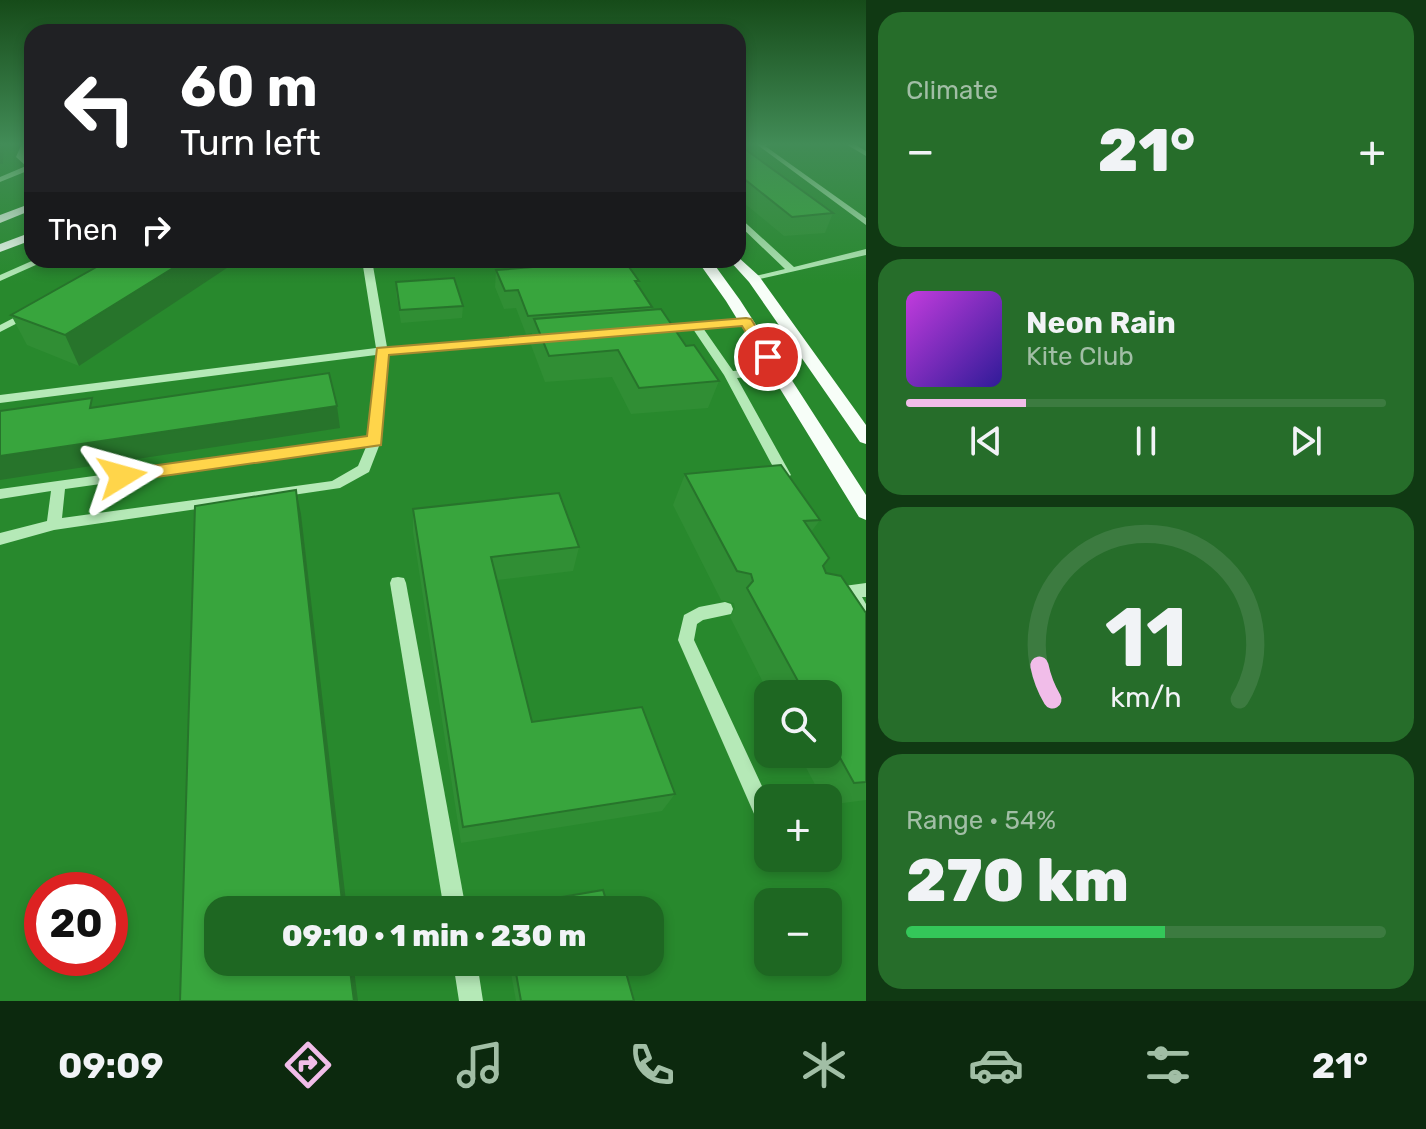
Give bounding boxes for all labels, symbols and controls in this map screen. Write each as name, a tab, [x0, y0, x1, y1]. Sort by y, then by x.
text: 60 m	[180, 54, 318, 120]
icon: left	[48, 56, 152, 160]
text: Climate	[906, 75, 998, 106]
text: 21°	[1098, 115, 1195, 186]
text: Turn left	[180, 121, 321, 164]
text: −	[906, 125, 935, 177]
text: +	[1359, 125, 1386, 177]
icon: right	[134, 208, 178, 252]
text: Then	[48, 212, 118, 248]
text: Neon Rain	[1026, 305, 1176, 341]
pin	[734, 323, 802, 391]
icon: arrive	[746, 335, 790, 379]
text: Kite Club	[1026, 341, 1134, 372]
icon: previous	[964, 419, 1008, 463]
icon: pause	[1124, 419, 1168, 463]
icon: next	[1284, 419, 1328, 463]
position arrow	[80, 434, 164, 518]
text: 11	[1105, 588, 1187, 687]
map controls	[754, 680, 842, 976]
button: search	[754, 680, 842, 768]
text: km/h	[1110, 680, 1182, 714]
button: +	[754, 784, 842, 872]
text: Range · 54%	[906, 805, 1056, 836]
text: 270 km	[906, 845, 1129, 916]
speed limit sign: 20	[24, 872, 128, 976]
button: −	[754, 888, 842, 976]
text: 09:10 · 1 min · 230 m	[282, 918, 586, 954]
icon: directions	[280, 1037, 336, 1093]
icon: music	[452, 1037, 508, 1093]
icon: phone	[624, 1037, 680, 1093]
icon: climate	[796, 1037, 852, 1093]
icon: car	[968, 1037, 1024, 1093]
icon: filters	[1140, 1037, 1196, 1093]
text: 09:09	[58, 1044, 164, 1087]
text: 21°	[1312, 1044, 1368, 1087]

